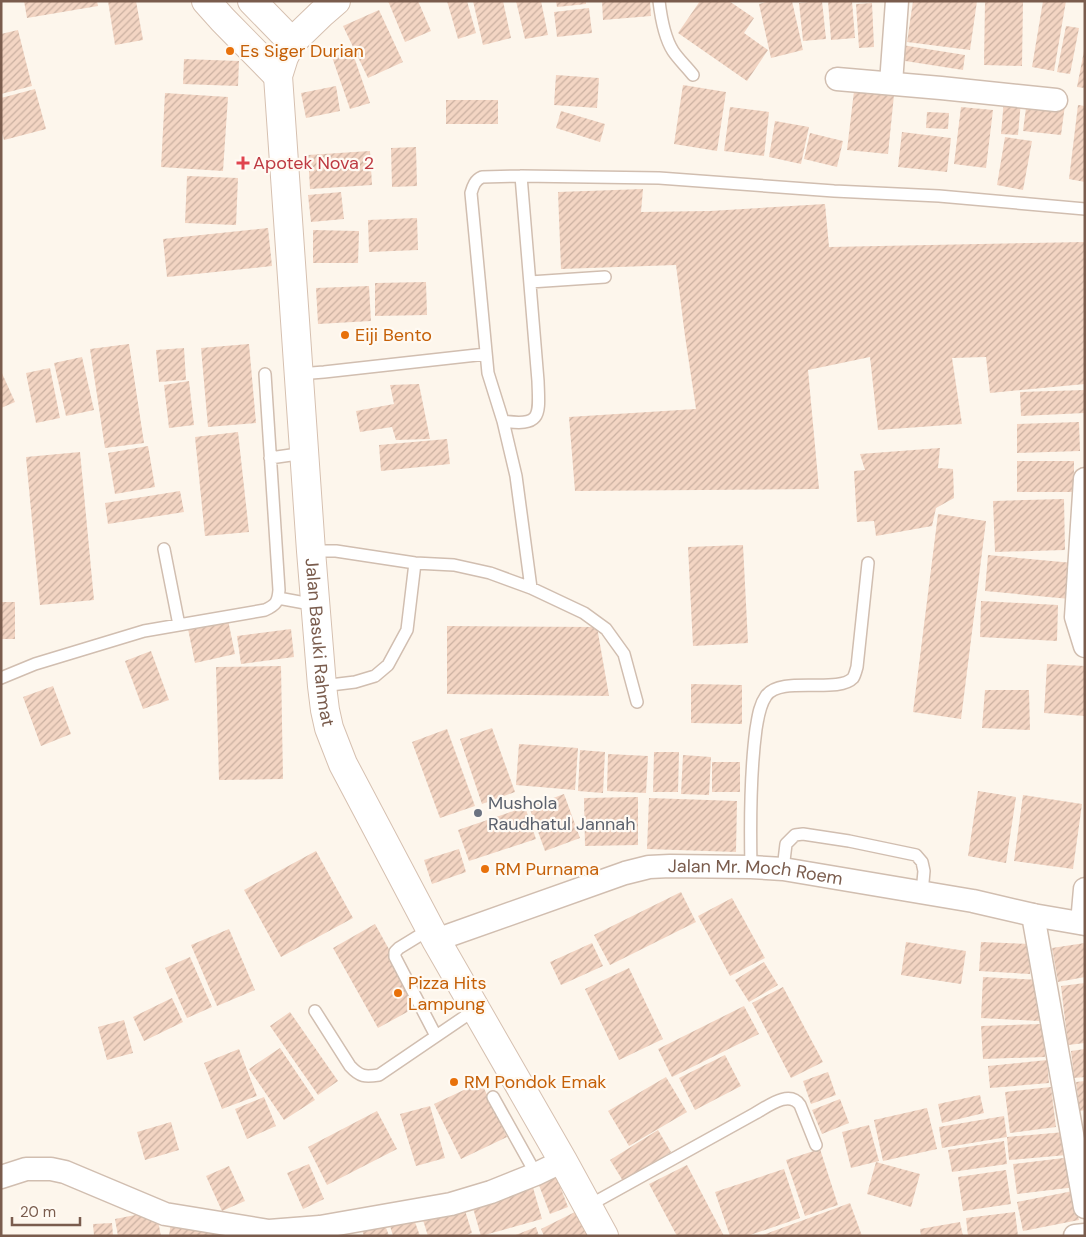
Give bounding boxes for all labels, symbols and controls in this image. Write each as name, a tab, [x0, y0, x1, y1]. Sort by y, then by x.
place label: Es Siger Durian	[240, 39, 364, 63]
marker: Es Siger Durian	[224, 45, 236, 57]
place label: Apotek Nova 2	[253, 151, 374, 175]
marker: Apotek Nova 2	[237, 157, 249, 169]
place label: Eiji Bento	[355, 323, 432, 347]
marker: Eiji Bento	[339, 329, 351, 341]
street label: Jalan Basuki Rahmat	[300, 557, 340, 729]
place label: Mushola Raudhatul Jannah	[488, 791, 636, 836]
marker: Mushola Raudhatul Jannah	[472, 807, 484, 819]
street label: Jalan Mr. Moch Roem	[668, 854, 845, 891]
place label: RM Purnama	[495, 857, 599, 881]
marker: RM Purnama	[479, 863, 491, 875]
place label: Pizza Hits Lampung	[408, 971, 487, 1016]
marker: Pizza Hits Lampung	[392, 987, 404, 999]
place label: RM Pondok Emak	[464, 1070, 606, 1094]
marker: RM Pondok Emak	[448, 1076, 460, 1088]
scale bar	[12, 1194, 80, 1226]
text: 20 m	[20, 1202, 56, 1222]

